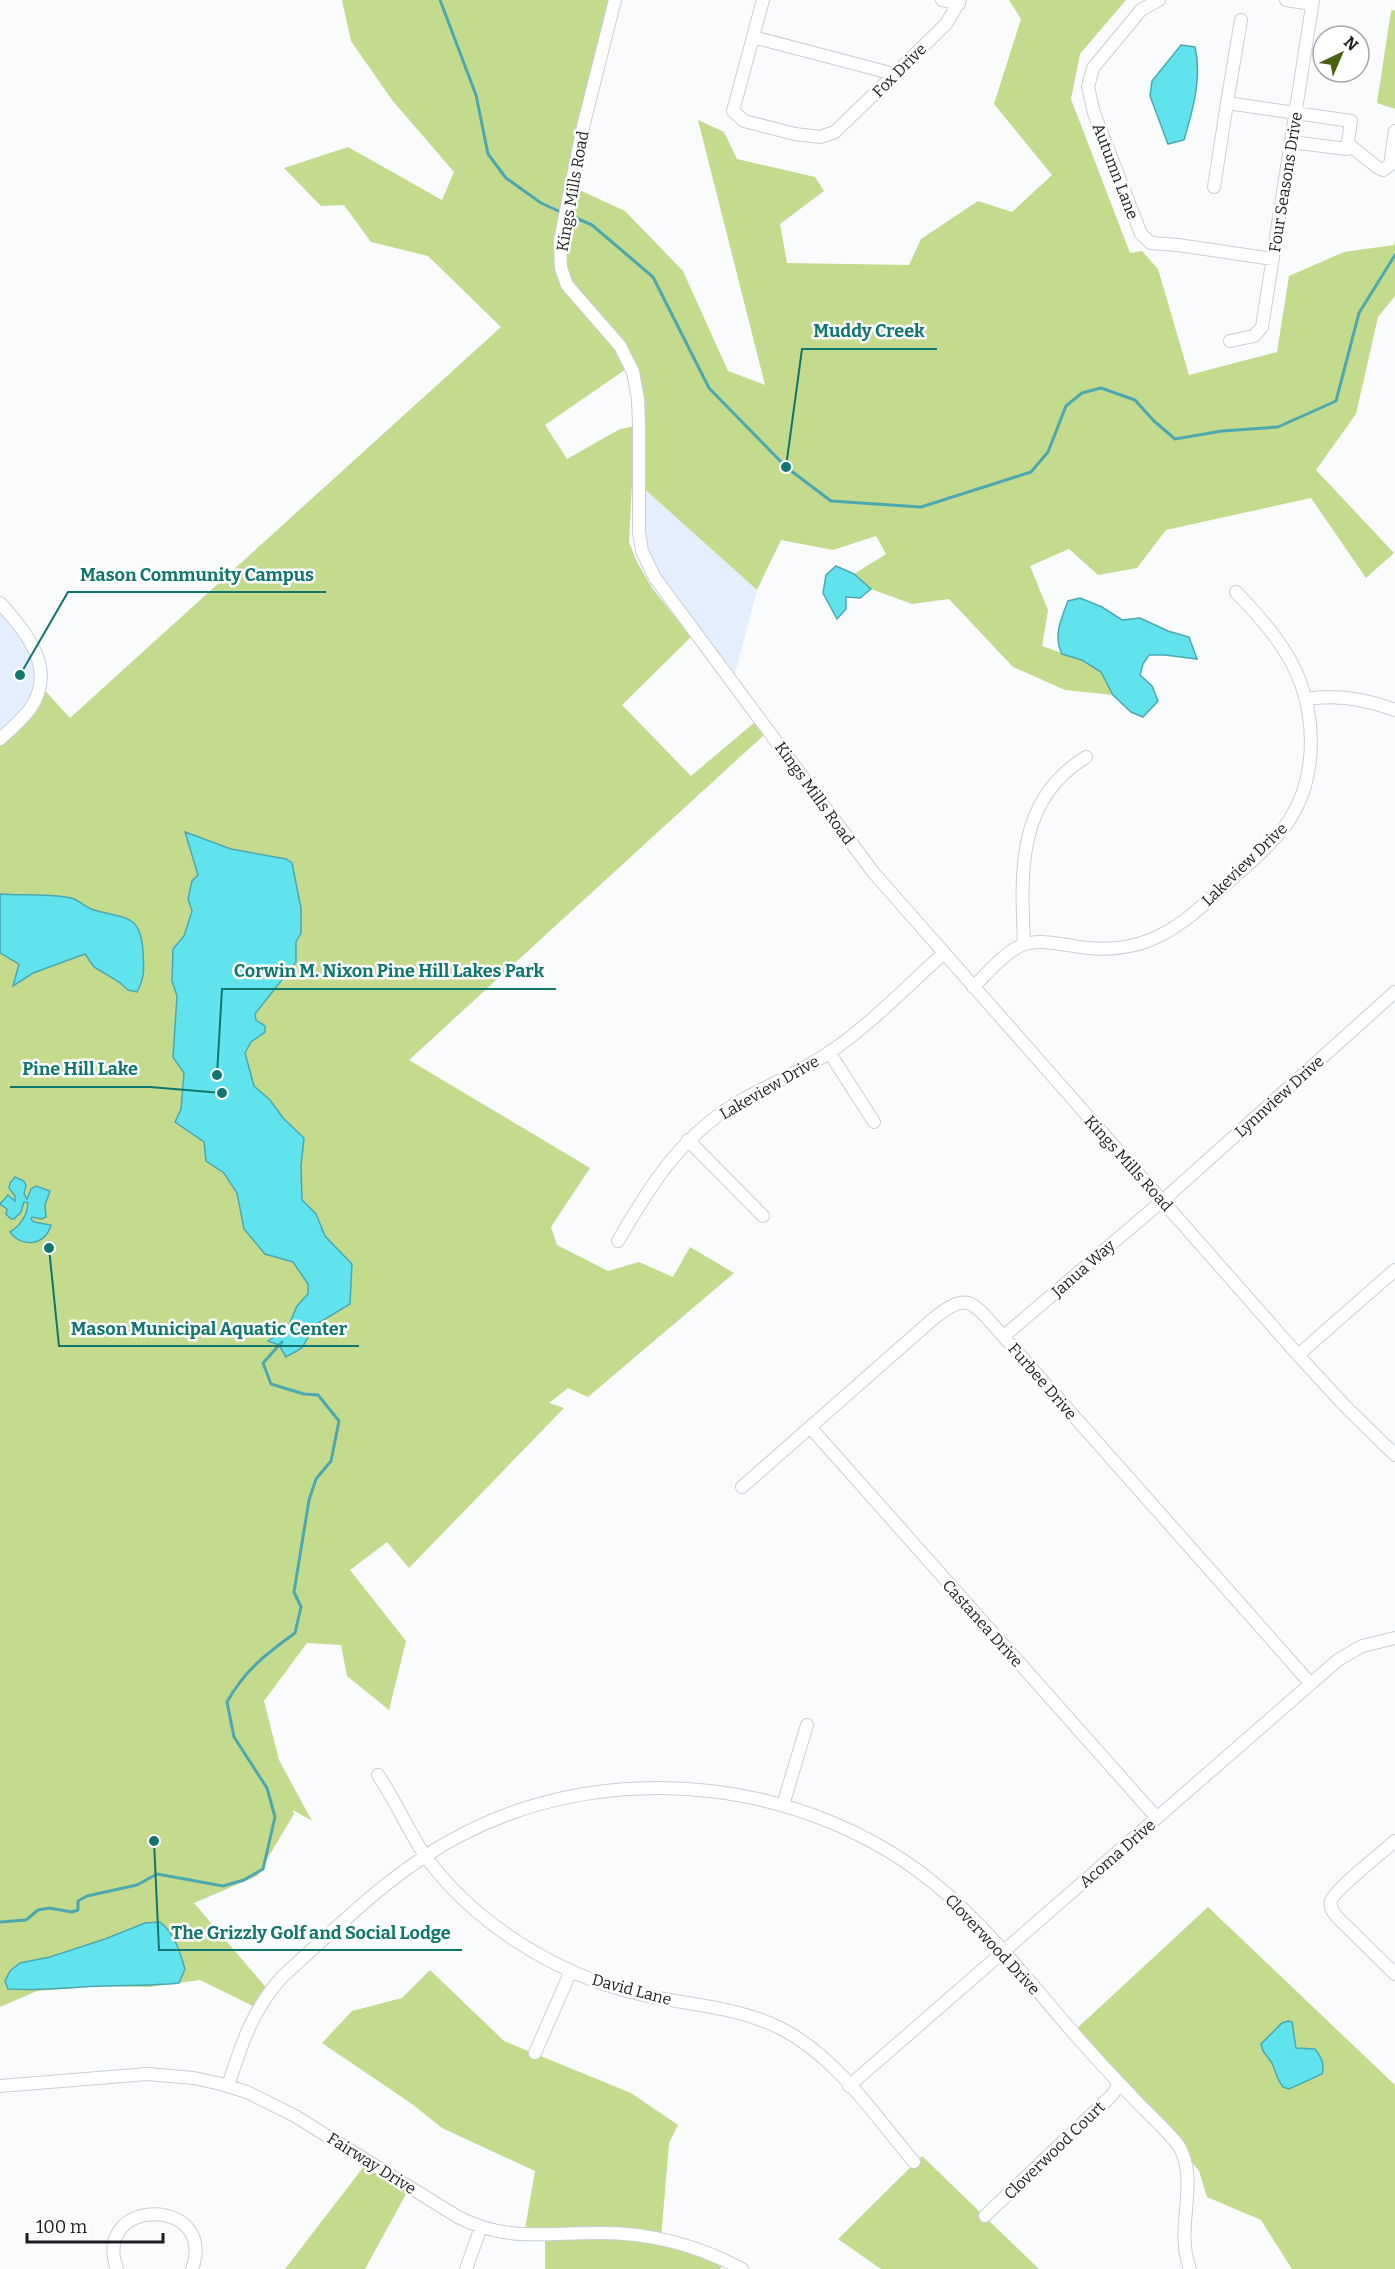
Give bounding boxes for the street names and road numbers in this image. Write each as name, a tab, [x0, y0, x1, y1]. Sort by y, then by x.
street label: Fox Drive	[868, 39, 930, 101]
street label: Four Seasons Drive	[1265, 111, 1306, 254]
street label: Autumn Lane	[1089, 120, 1143, 222]
street label: Kings Mills Road	[553, 129, 593, 253]
street label: Kings Mills Road	[771, 738, 859, 849]
street label: Lakeview Drive	[1198, 819, 1291, 910]
street label: Lakeview Drive	[716, 1051, 822, 1123]
street label: Lynnview Drive	[1231, 1051, 1328, 1141]
street label: Kings Mills Road	[1081, 1112, 1177, 1216]
street label: Janua Way	[1047, 1235, 1119, 1302]
street label: Furbee Drive	[1004, 1339, 1081, 1423]
street label: Castanea Drive	[938, 1576, 1027, 1671]
street label: Acoma Drive	[1075, 1815, 1159, 1892]
street label: Cloverwood Drive	[941, 1890, 1044, 1999]
street label: David Lane	[590, 1970, 674, 2009]
street label: Cloverwood Court	[1000, 2097, 1109, 2203]
street label: Fairway Drive	[324, 2129, 420, 2198]

